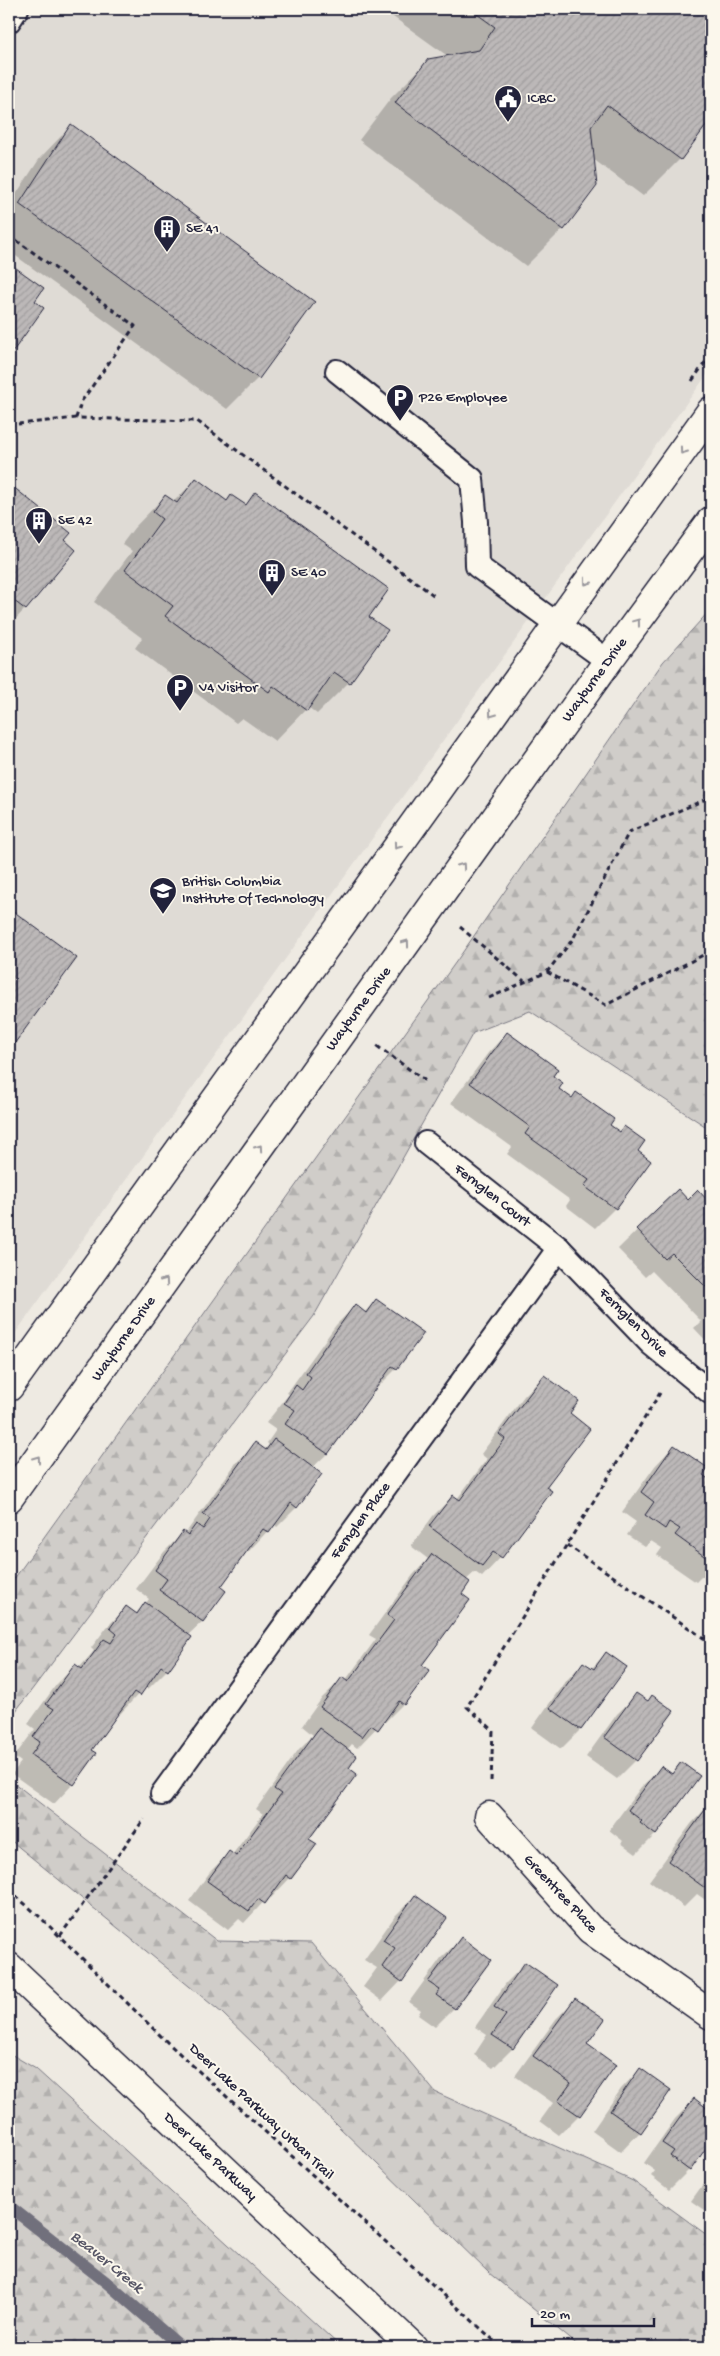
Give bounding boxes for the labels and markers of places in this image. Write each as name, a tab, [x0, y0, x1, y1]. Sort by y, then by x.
public building icon: ICBC	[493, 84, 523, 123]
place label: ICBC	[527, 90, 555, 108]
building icon: SE 41	[152, 214, 182, 253]
place label: SE 41	[186, 220, 219, 238]
parking icon: P26 Employee	[385, 383, 415, 422]
place label: P26 Employee	[418, 389, 507, 407]
building icon: SE 42	[24, 506, 54, 545]
place label: SE 42	[58, 512, 92, 530]
building icon: SE 40	[257, 558, 287, 597]
place label: SE 40	[291, 564, 327, 582]
parking icon: V4 Visitor	[165, 673, 195, 712]
place label: V4 Visitor	[198, 679, 259, 697]
place label: British Columbia Institute Of Technology	[181, 873, 325, 908]
school or university icon: British Columbia Institute Of Technology	[148, 876, 178, 915]

